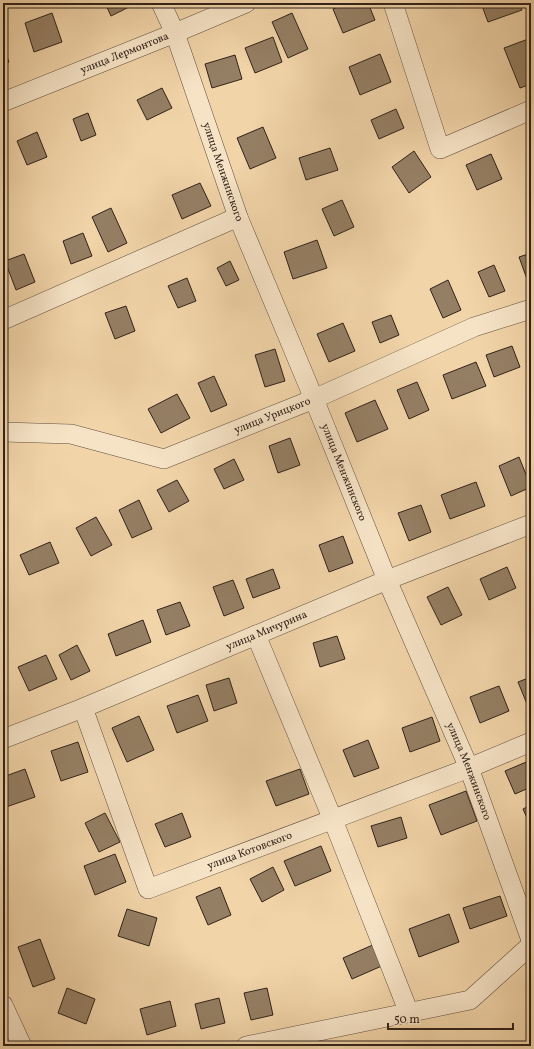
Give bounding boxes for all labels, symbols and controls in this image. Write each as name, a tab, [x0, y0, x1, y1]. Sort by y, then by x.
street label: улица Лермонтова	[78, 29, 172, 78]
street label: улица Менжинского	[199, 120, 247, 224]
street label: улица Урицкого	[232, 394, 313, 438]
street label: улица Менжинского	[317, 421, 370, 524]
street label: улица Мичурина	[224, 607, 310, 654]
street label: улица Менжинского	[442, 720, 495, 822]
street label: улица Котовского	[205, 828, 294, 874]
scale bar	[388, 1005, 513, 1031]
text: 50 m	[394, 1012, 420, 1028]

